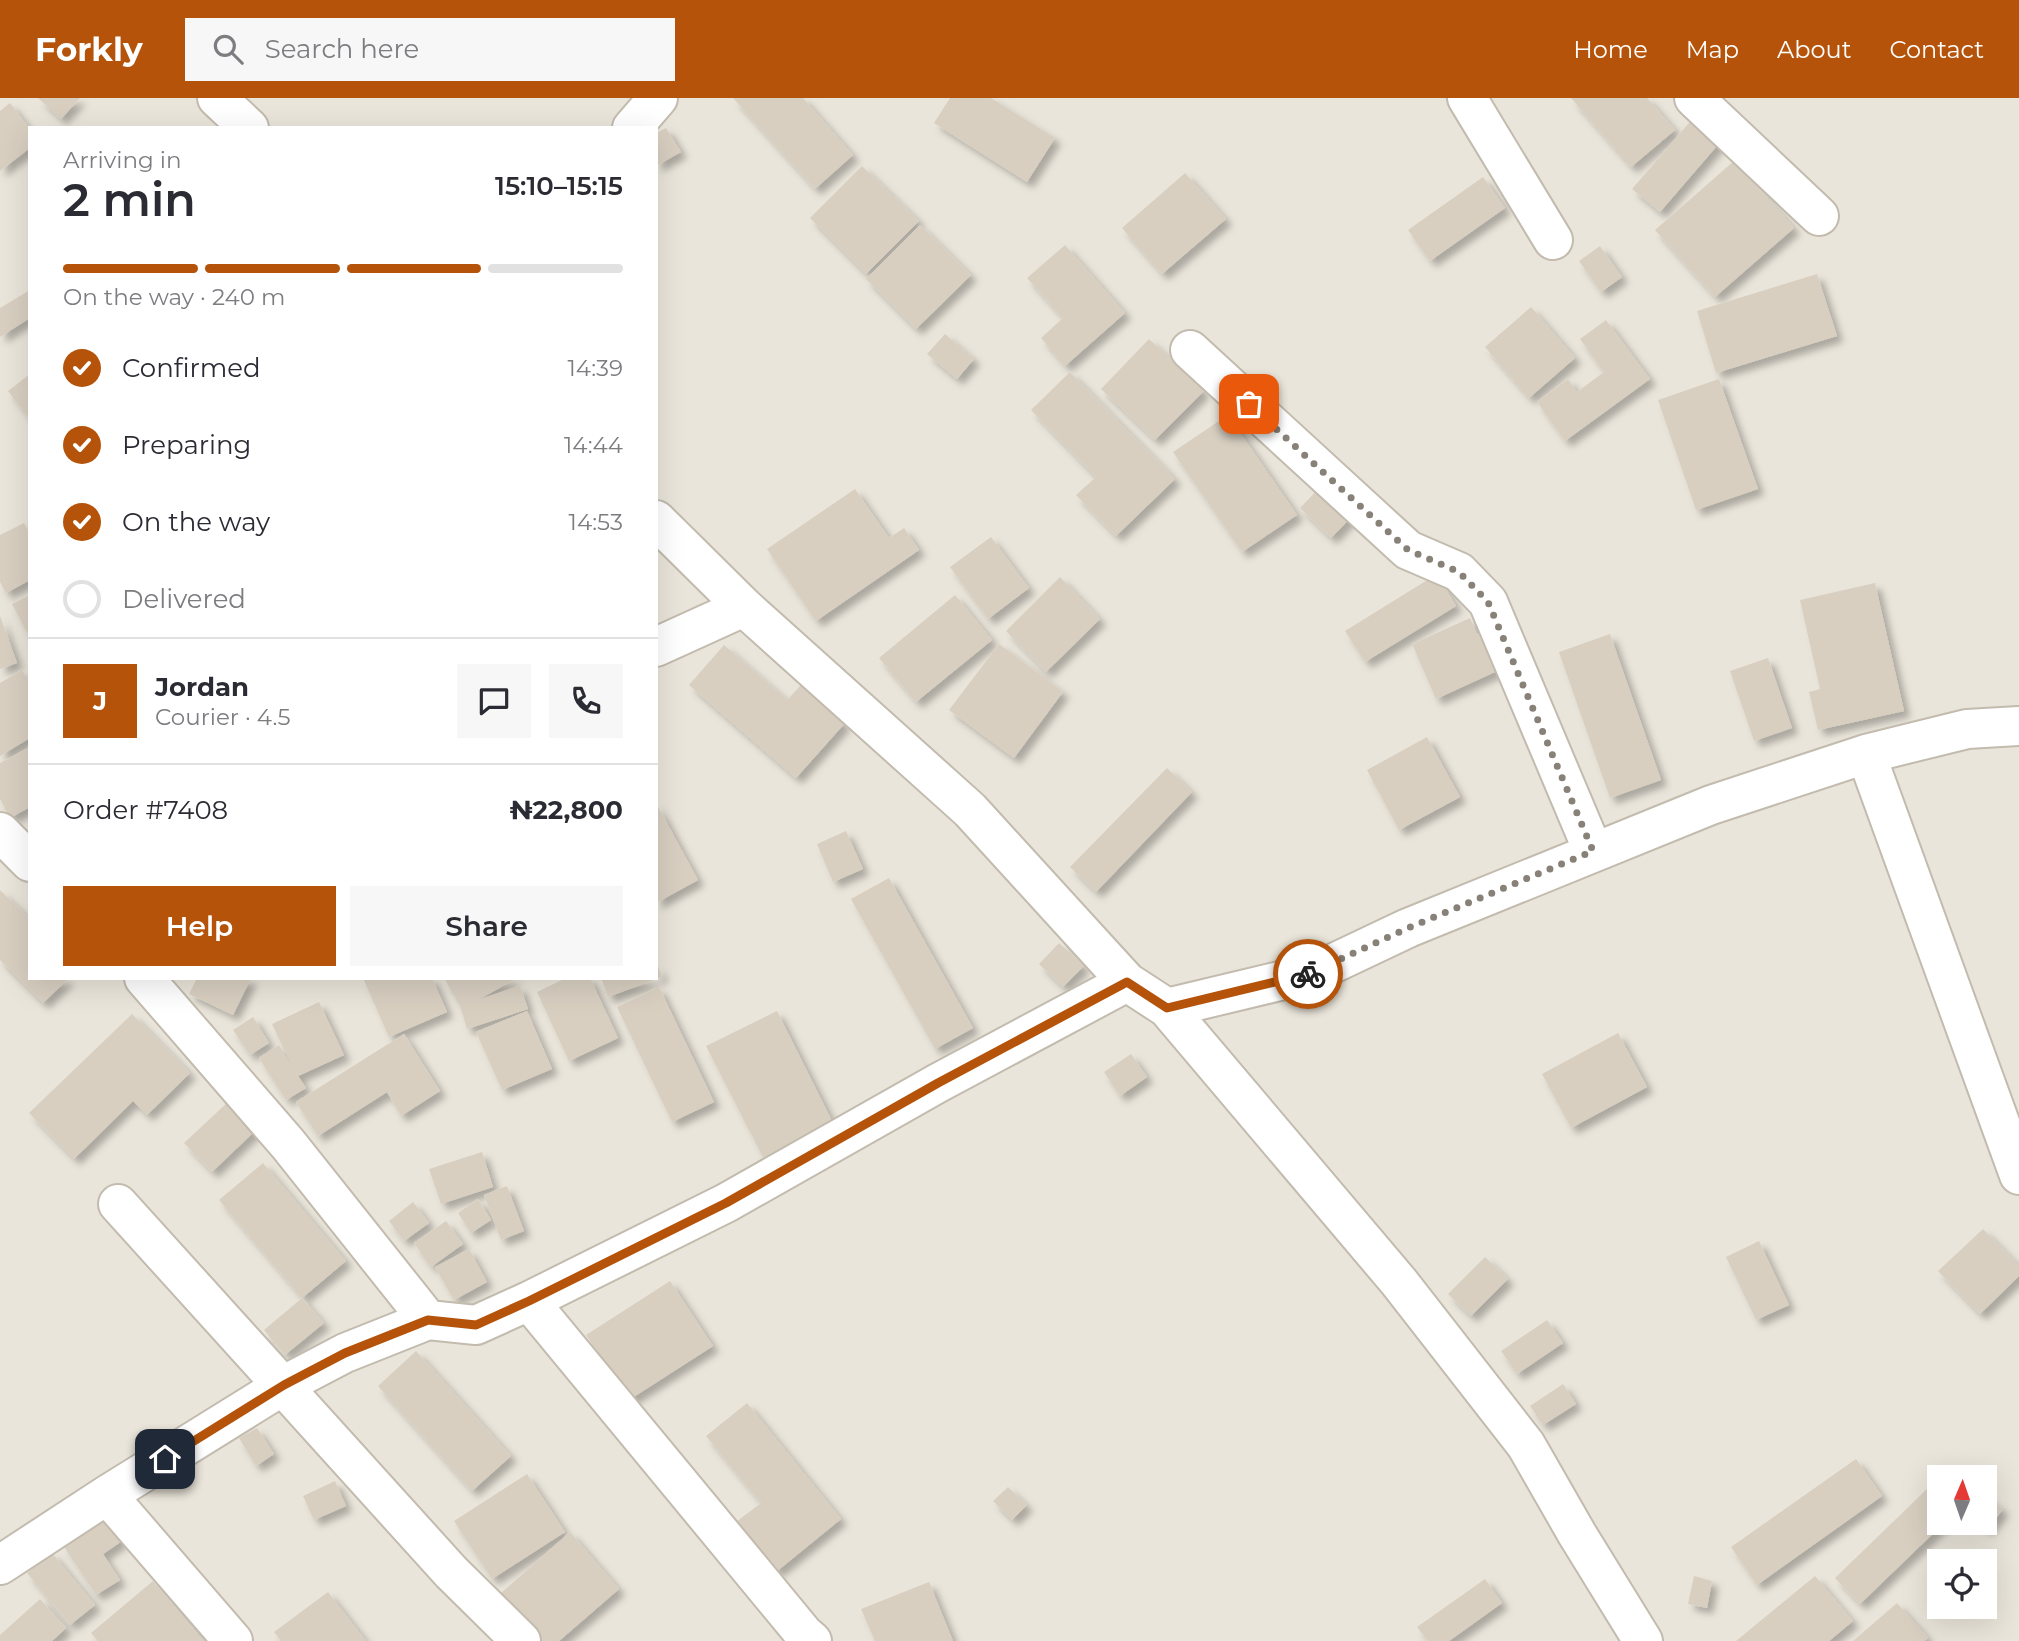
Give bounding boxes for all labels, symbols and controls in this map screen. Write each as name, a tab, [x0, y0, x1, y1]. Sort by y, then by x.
search box	[185, 18, 675, 81]
text: Forkly	[35, 29, 143, 69]
icon: search	[209, 30, 247, 68]
text: Search here	[265, 33, 419, 65]
text: Home	[1573, 35, 1648, 64]
text: Map	[1686, 35, 1739, 64]
text: About	[1777, 35, 1851, 64]
text: Contact	[1889, 35, 1984, 64]
text: Arriving in	[63, 146, 182, 174]
text: 15:10–15:15	[495, 170, 623, 202]
text: 2 min	[63, 171, 196, 228]
text: On the way · 240 m	[63, 283, 285, 311]
icon: check	[63, 349, 101, 387]
text: Confirmed	[122, 352, 261, 384]
text: 14:39	[567, 354, 623, 382]
pin	[1219, 374, 1279, 434]
icon: bag	[1230, 385, 1268, 423]
icon: check	[63, 426, 101, 464]
text: Preparing	[122, 429, 251, 461]
text: 14:44	[564, 431, 623, 459]
icon: check	[63, 503, 101, 541]
text: On the way	[122, 506, 270, 538]
text: 14:53	[569, 508, 623, 536]
text: Delivered	[122, 583, 246, 615]
button: chat	[457, 664, 531, 738]
button: phone	[549, 664, 623, 738]
text: Jordan	[155, 671, 249, 703]
text: J	[93, 685, 107, 717]
text: Courier · 4.5	[155, 703, 290, 731]
text: Order #7408	[63, 794, 228, 826]
text: ₦22,800	[509, 794, 623, 826]
button: Help	[63, 886, 336, 966]
button: Share	[350, 886, 623, 966]
courier	[1273, 939, 1343, 1009]
icon: bike	[1289, 955, 1327, 993]
pin	[135, 1429, 195, 1489]
icon: home	[146, 1440, 184, 1478]
north arrow	[1927, 1465, 1997, 1535]
map controls	[1927, 1465, 1997, 1619]
button: locate	[1927, 1549, 1997, 1619]

